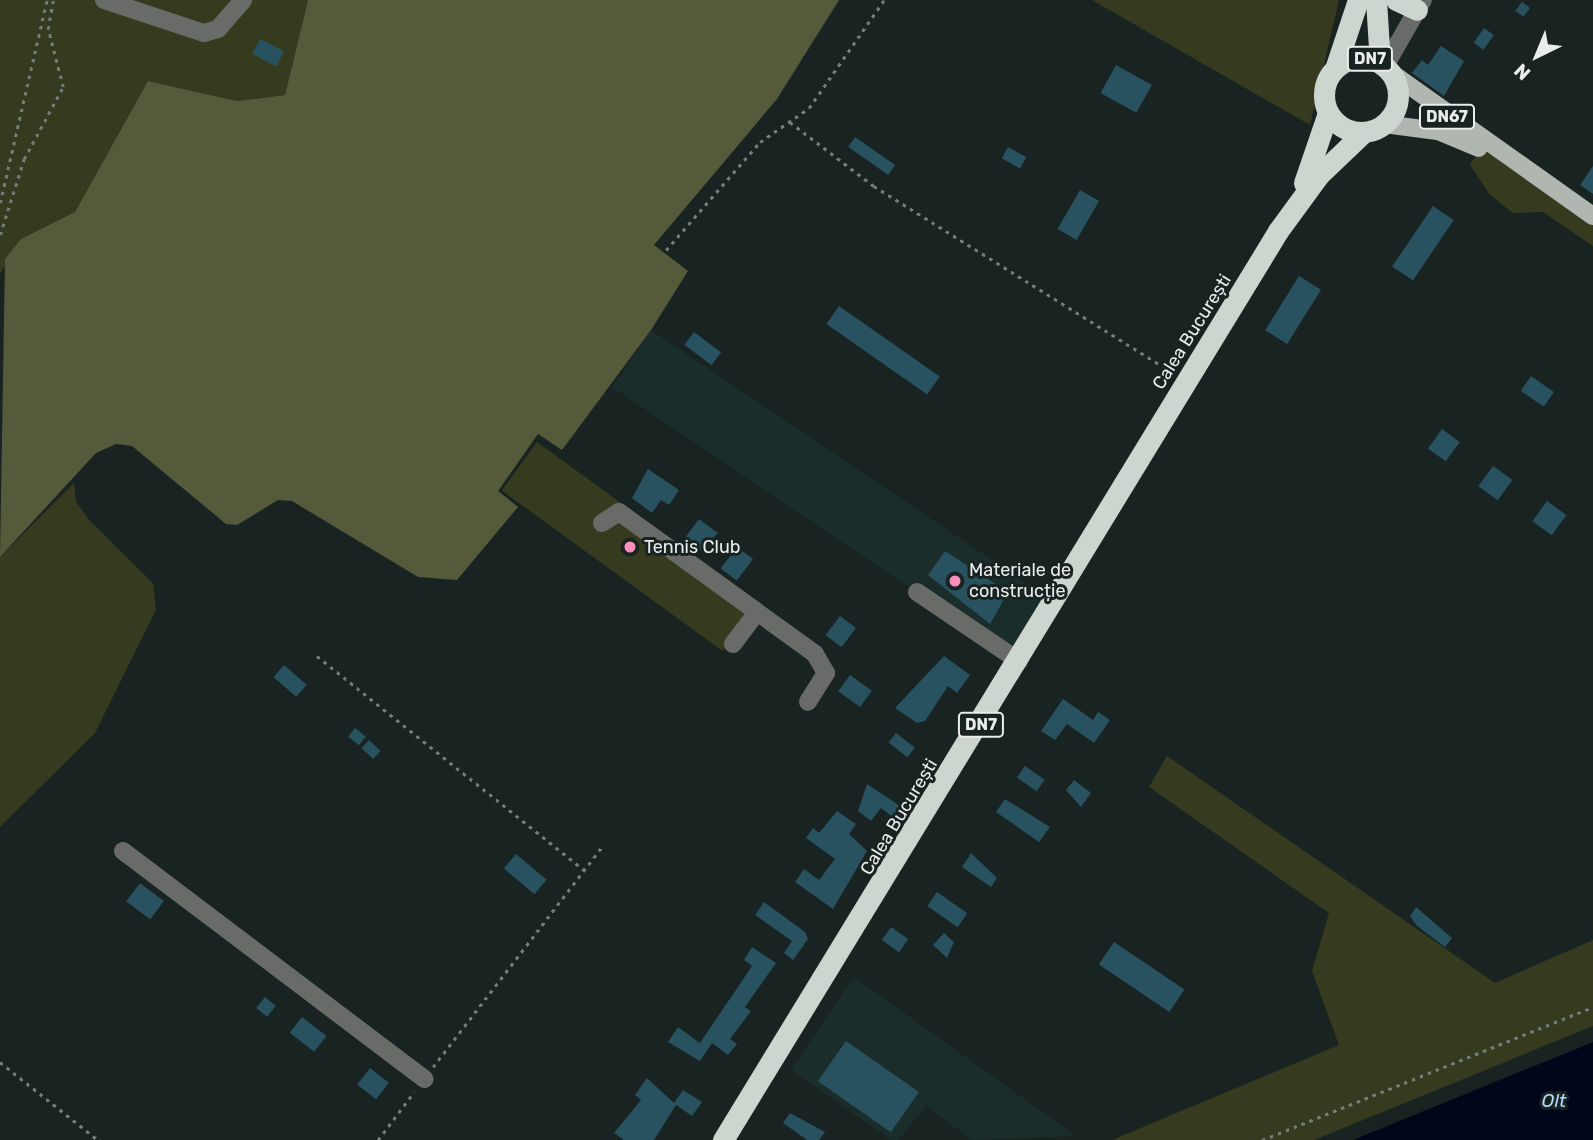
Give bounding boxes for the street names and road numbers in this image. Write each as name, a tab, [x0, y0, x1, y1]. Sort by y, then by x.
road number: DN7	[1346, 46, 1394, 72]
road number: DN67	[1417, 105, 1477, 130]
street label: Calea București	[1148, 270, 1236, 394]
road number: DN7	[956, 712, 1006, 738]
street label: Calea București	[856, 755, 942, 879]

